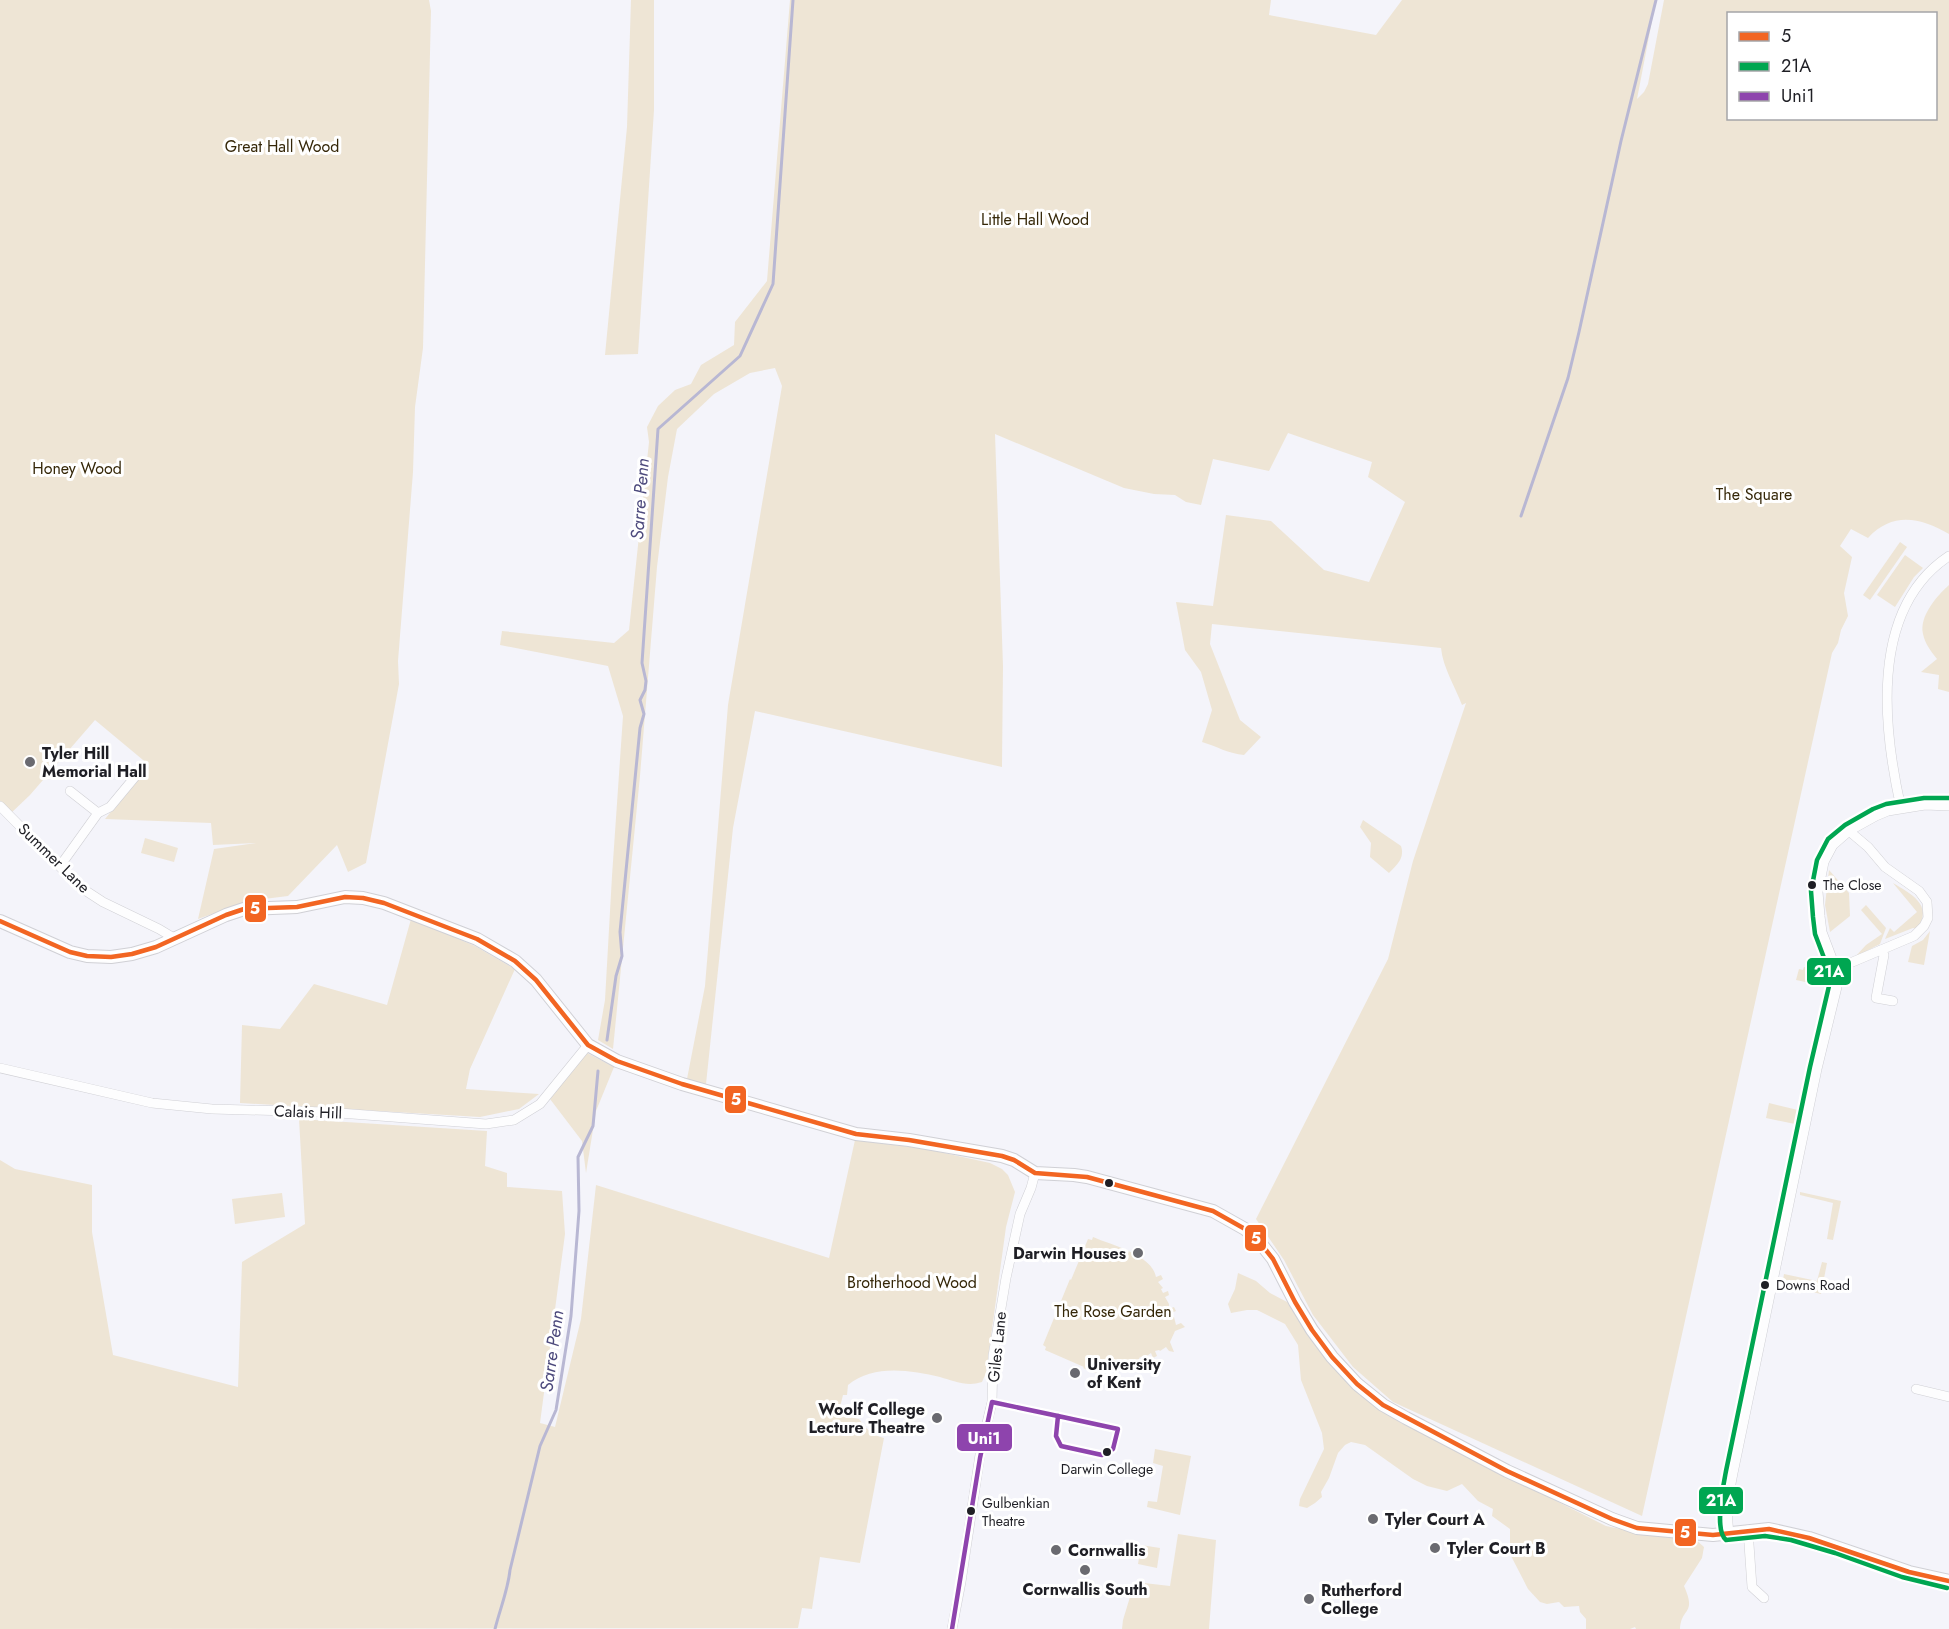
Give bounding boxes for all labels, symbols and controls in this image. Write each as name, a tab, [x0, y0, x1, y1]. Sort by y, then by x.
legend	[1727, 12, 1937, 120]
text: 5	[1781, 23, 1791, 49]
text: 21A	[1781, 53, 1811, 79]
text: Uni1	[1781, 83, 1815, 109]
park label: Great Hall Wood	[225, 135, 339, 158]
park label: Little Hall Wood	[981, 208, 1089, 231]
park label: Honey Wood	[32, 457, 122, 480]
water label: Sarre Penn	[624, 457, 656, 541]
park label: The Square	[1716, 483, 1792, 506]
place label: Tyler Hill Memorial Hall	[42, 742, 147, 783]
marker: Tyler Hill Memorial Hall	[23, 755, 37, 769]
street label: Summer Lane	[13, 818, 95, 898]
place label: The Close	[1823, 875, 1882, 895]
marker: The Close	[1806, 879, 1818, 891]
line badge: 5	[244, 894, 267, 923]
text: 5	[250, 897, 260, 920]
line badge: 21A	[1806, 957, 1852, 986]
text: 21A	[1814, 960, 1844, 983]
line badge: 5	[724, 1085, 747, 1114]
text: 5	[731, 1088, 741, 1111]
street label: Calais Hill	[273, 1099, 343, 1125]
unlabelled marker	[1103, 1177, 1115, 1189]
line badge: 5	[1244, 1224, 1267, 1252]
text: 5	[1251, 1227, 1261, 1250]
place label: Darwin Houses	[1013, 1242, 1126, 1265]
marker: Darwin Houses	[1131, 1246, 1145, 1260]
park label: Brotherhood Wood	[847, 1271, 977, 1294]
place label: Downs Road	[1776, 1275, 1850, 1295]
marker: Downs Road	[1759, 1279, 1771, 1291]
park label: The Rose Garden	[1054, 1300, 1172, 1323]
water label: Sarre Penn	[533, 1309, 571, 1393]
street label: Giles Lane	[982, 1310, 1012, 1384]
place label: University of Kent	[1087, 1353, 1162, 1394]
marker: University of Kent	[1068, 1366, 1082, 1380]
place label: Woolf College Lecture Theatre	[808, 1398, 925, 1439]
marker: Woolf College Lecture Theatre	[930, 1411, 944, 1425]
line badge: Uni1	[956, 1423, 1013, 1452]
text: Uni1	[968, 1427, 1000, 1450]
marker: Darwin College	[1101, 1446, 1113, 1458]
place label: Darwin College	[1061, 1459, 1153, 1479]
line badge: 21A	[1698, 1486, 1744, 1515]
text: 21A	[1706, 1489, 1736, 1512]
place label: Gulbenkian Theatre	[982, 1493, 1050, 1531]
marker: Gulbenkian Theatre	[965, 1505, 977, 1517]
place label: Tyler Court A	[1385, 1508, 1485, 1531]
marker: Tyler Court A	[1366, 1512, 1380, 1526]
line badge: 5	[1674, 1518, 1697, 1547]
text: 5	[1680, 1521, 1690, 1544]
place label: Tyler Court B	[1447, 1537, 1546, 1560]
place label: Cornwallis	[1068, 1539, 1146, 1562]
marker: Tyler Court B	[1428, 1541, 1442, 1555]
marker: Cornwallis	[1049, 1543, 1063, 1557]
marker: Cornwallis South	[1078, 1563, 1092, 1577]
place label: Cornwallis South	[1022, 1578, 1148, 1601]
place label: Rutherford College	[1321, 1579, 1402, 1620]
marker: Rutherford College	[1302, 1592, 1316, 1606]

